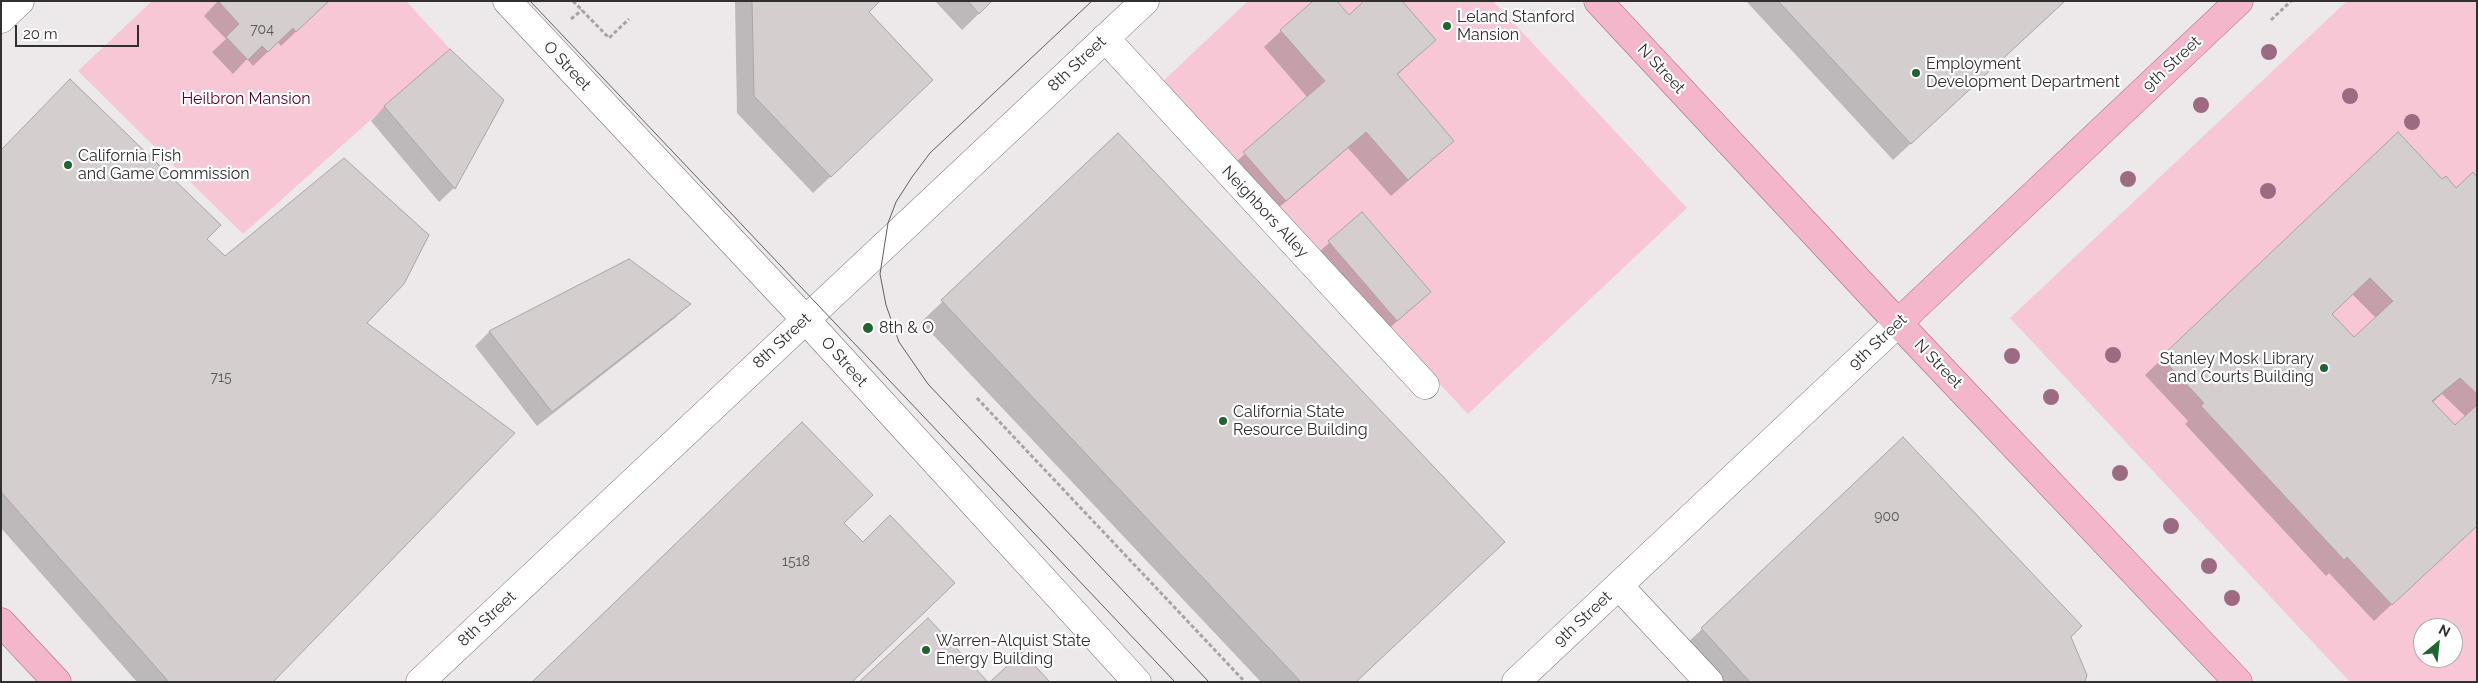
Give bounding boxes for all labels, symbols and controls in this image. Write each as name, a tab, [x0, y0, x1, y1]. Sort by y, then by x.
place label: Leland Stanford Mansion	[1457, 7, 1575, 45]
scale bar	[18, 15, 141, 47]
marker: Leland Stanford Mansion	[1441, 20, 1453, 32]
house number: 704	[250, 22, 274, 38]
text: 20 m	[23, 25, 58, 43]
street label: 8th Street	[1044, 32, 1110, 96]
street label: 9th Street	[2139, 32, 2205, 96]
street label: O Street	[539, 37, 595, 95]
street label: N Street	[1633, 40, 1689, 98]
place label: Employment Development Department	[1926, 54, 2120, 92]
marker: Employment Development Department	[1910, 67, 1922, 79]
park label: Heilbron Mansion	[181, 89, 311, 109]
place label: California Fish and Game Commission	[78, 146, 250, 184]
marker: California Fish and Game Commission	[62, 159, 74, 171]
street label: Neighbors Alley	[1218, 162, 1312, 262]
street label: 8th Street	[749, 309, 815, 373]
street label: 9th Street	[1845, 310, 1911, 374]
place label: 8th & O	[879, 318, 934, 338]
marker: 8th & O	[861, 321, 875, 335]
street label: O Street	[817, 333, 871, 391]
street label: N Street	[1910, 335, 1966, 393]
place label: Stanley Mosk Library and Courts Building	[2160, 349, 2314, 387]
marker: Stanley Mosk Library and Courts Building	[2318, 362, 2330, 374]
house number: 715	[210, 370, 232, 386]
place label: California State Resource Building	[1233, 402, 1368, 440]
marker: California State Resource Building	[1217, 415, 1229, 427]
house number: 900	[1874, 509, 1900, 525]
house number: 1518	[782, 554, 810, 570]
street label: 8th Street	[454, 587, 520, 651]
street label: 9th Street	[1550, 587, 1616, 651]
north arrow	[2413, 618, 2463, 668]
text: N	[2436, 621, 2453, 640]
place label: Warren-Alquist State Energy Building	[936, 631, 1090, 669]
marker: Warren-Alquist State Energy Building	[920, 644, 932, 656]

